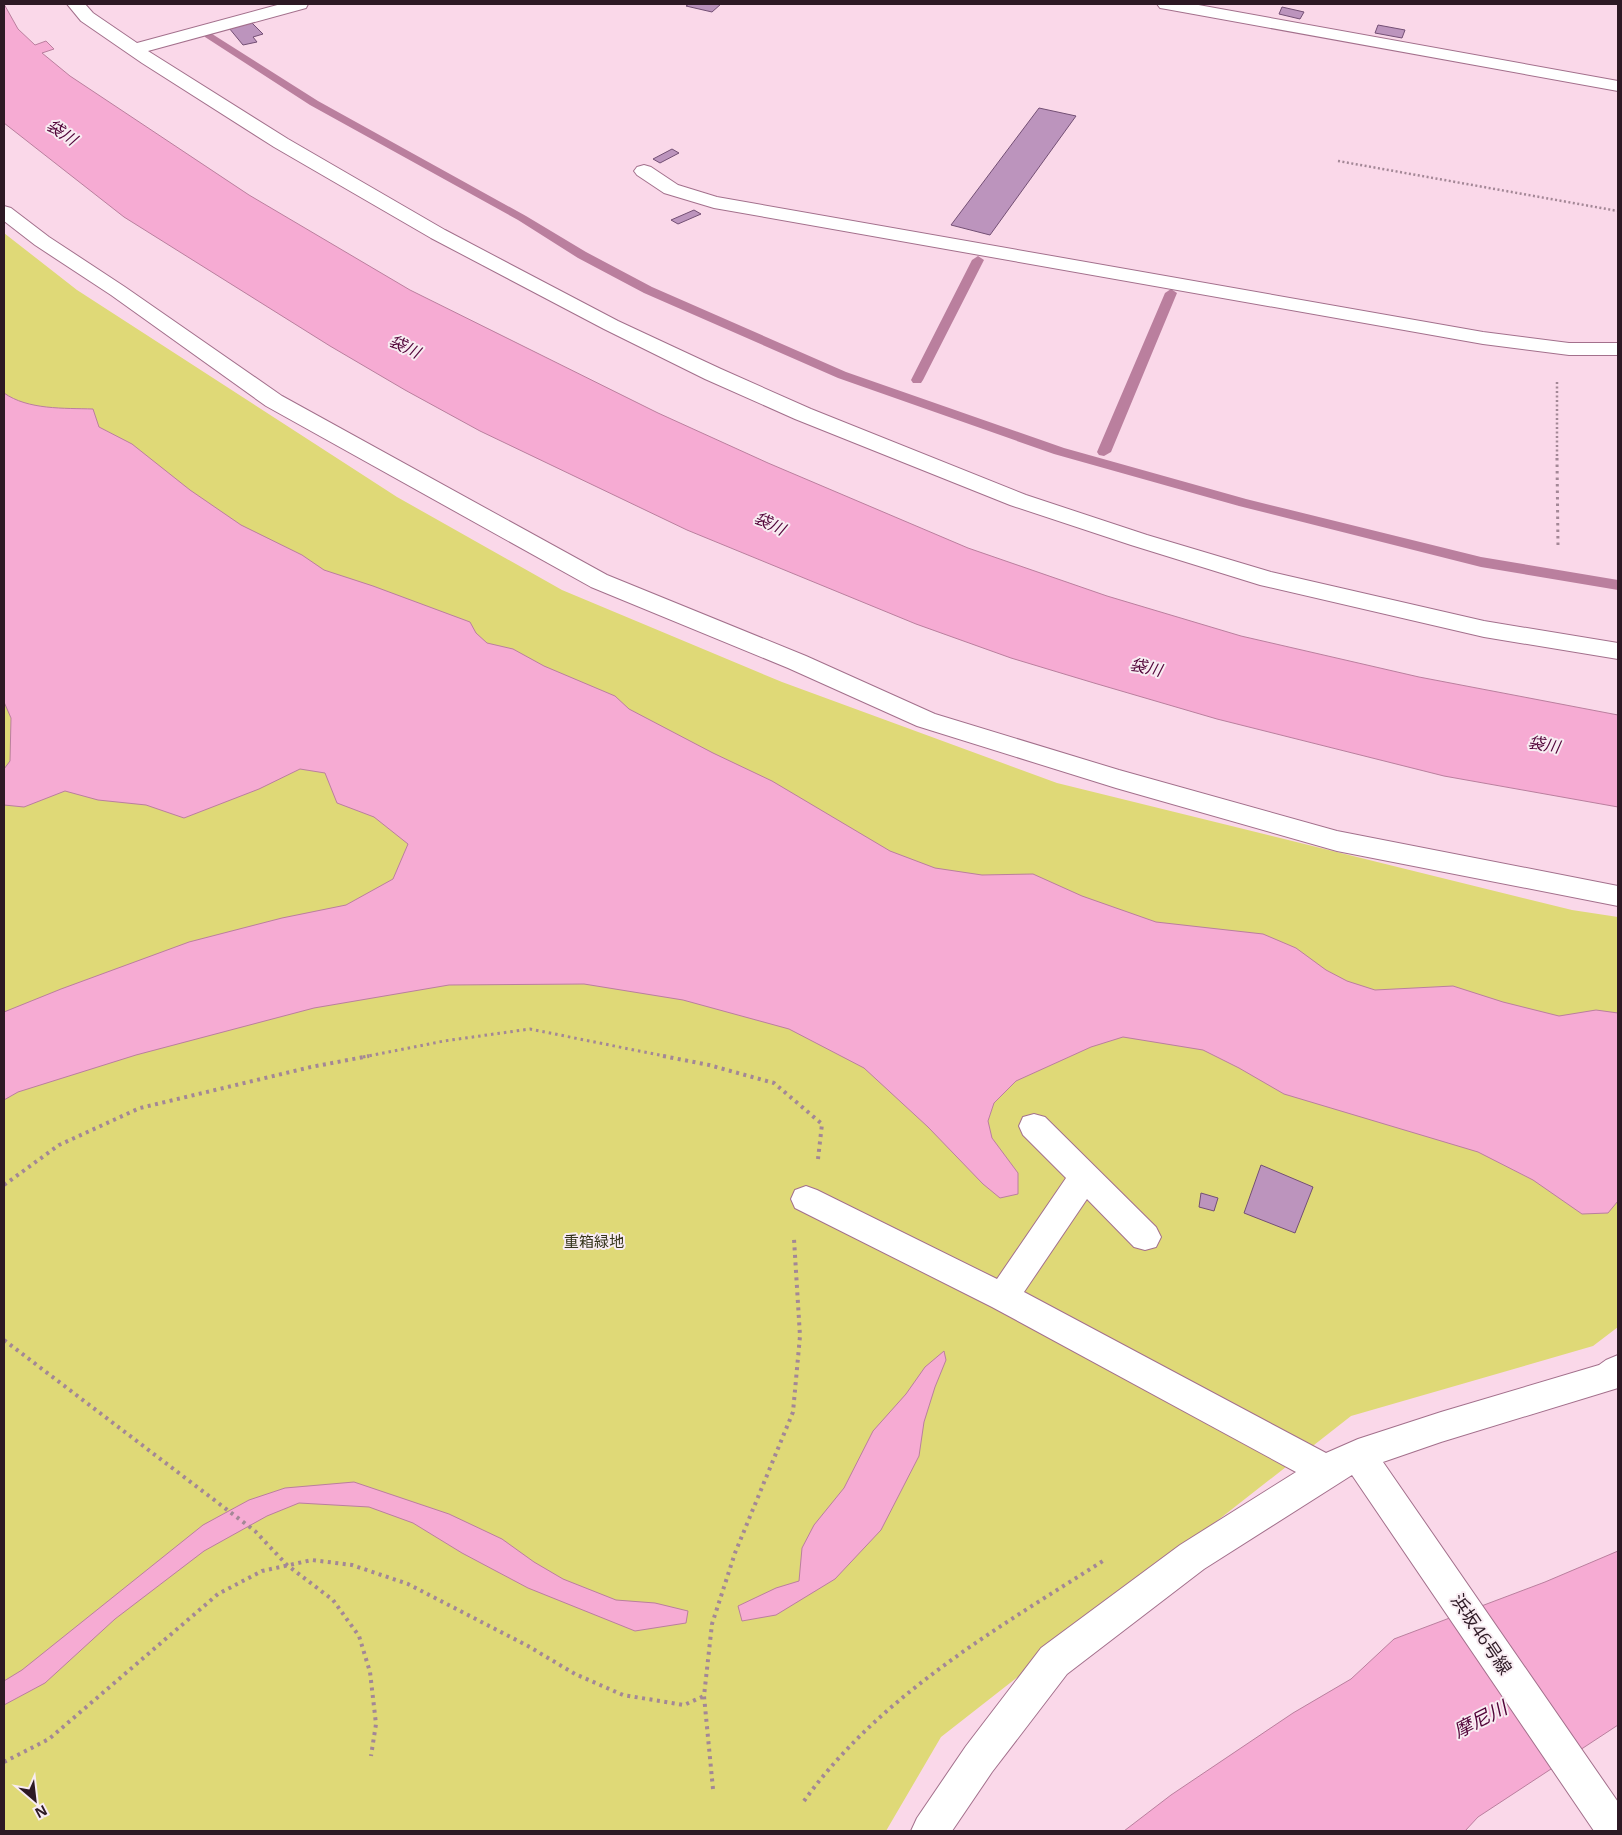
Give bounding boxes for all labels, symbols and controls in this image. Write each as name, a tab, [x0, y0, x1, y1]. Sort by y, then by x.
water label: 袋川	[43, 114, 83, 151]
water label: 袋川	[386, 329, 426, 364]
water label: 袋川	[751, 506, 791, 541]
water label: 袋川	[1128, 653, 1166, 682]
water label: 袋川	[1526, 730, 1564, 758]
park label: 重箱緑地	[564, 1231, 624, 1251]
street label: 浜坂46号線	[1446, 1589, 1518, 1679]
water label: 摩尼川	[1449, 1694, 1513, 1744]
north arrow	[10, 1775, 60, 1825]
text: N	[32, 1801, 51, 1823]

